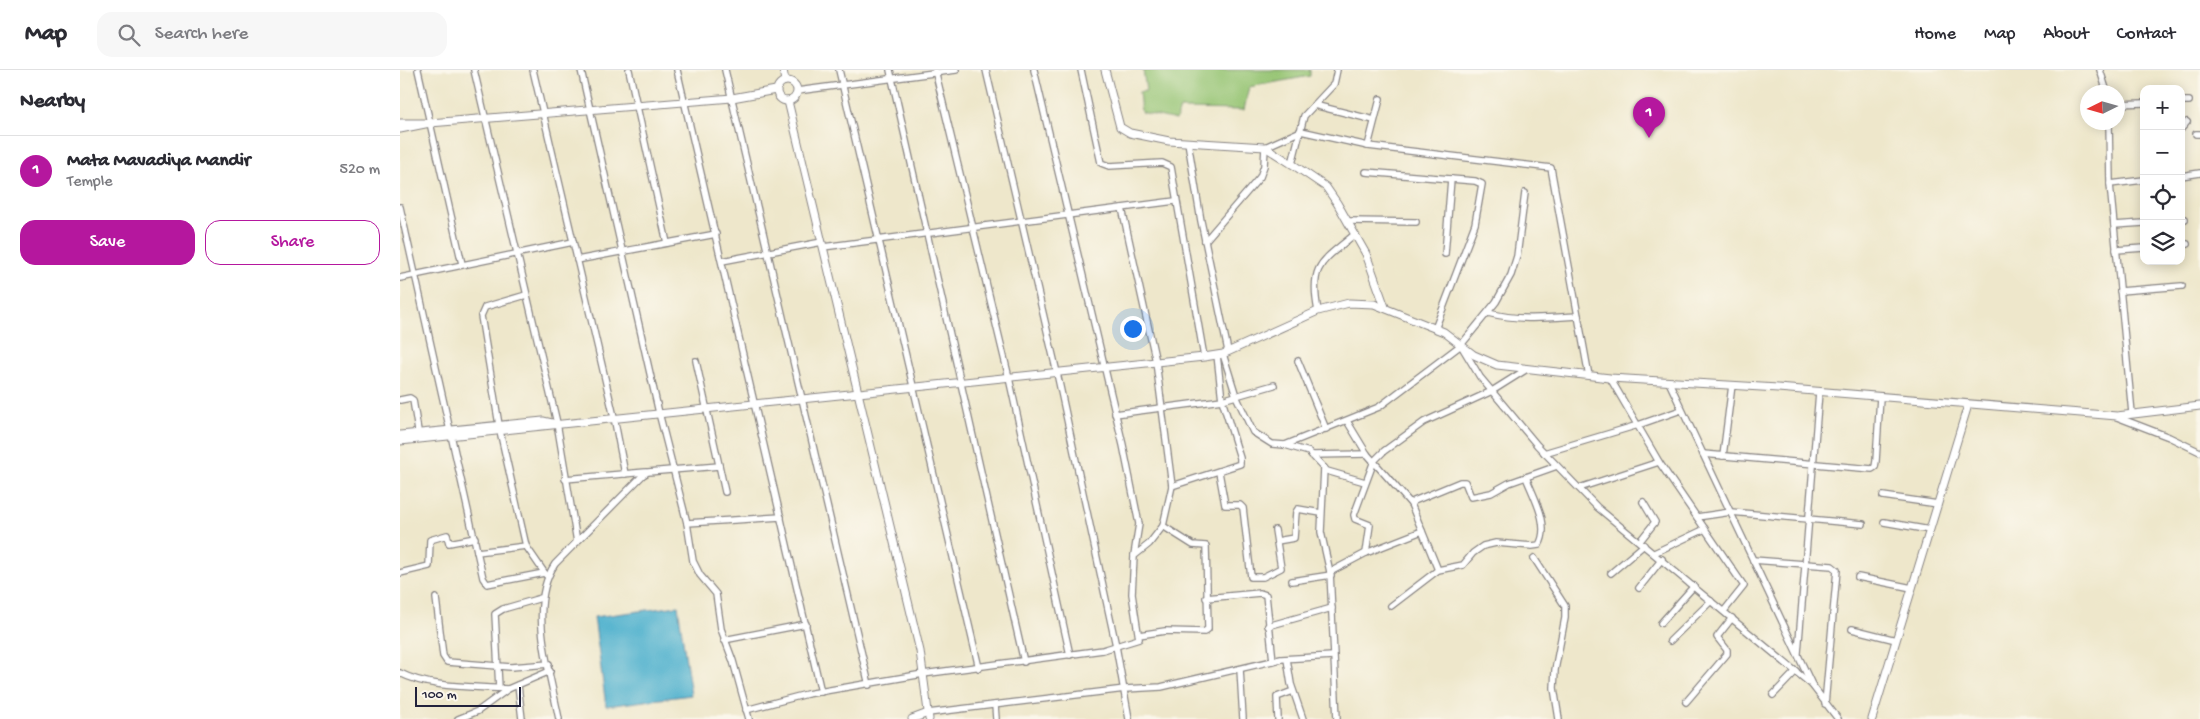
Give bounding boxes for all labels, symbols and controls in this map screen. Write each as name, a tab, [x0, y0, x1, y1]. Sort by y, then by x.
search box	[97, 12, 447, 57]
text: Map	[25, 20, 67, 49]
icon: search	[115, 21, 143, 49]
text: Search here	[155, 23, 248, 46]
text: Home	[1914, 24, 1956, 45]
text: Map	[1984, 24, 2015, 45]
text: About	[2043, 24, 2089, 45]
text: Contact	[2117, 24, 2175, 45]
north arrow	[2080, 85, 2125, 130]
map controls	[2140, 85, 2185, 265]
button: +	[2140, 85, 2185, 130]
text: Nearby	[20, 90, 85, 115]
pin: 1	[1633, 97, 1665, 138]
button: −	[2140, 130, 2185, 175]
text: Mata Mavadiya Mandir	[67, 150, 251, 173]
text: 1	[33, 161, 39, 180]
text: 520 m	[340, 161, 380, 180]
text: Temple	[67, 173, 112, 192]
button: locate	[2140, 175, 2185, 220]
button: Save	[20, 220, 195, 265]
button: Share	[205, 220, 380, 265]
button: layers	[2140, 220, 2185, 265]
your location	[1120, 316, 1146, 342]
scale bar	[415, 684, 521, 707]
text: 100 m	[422, 687, 457, 704]

